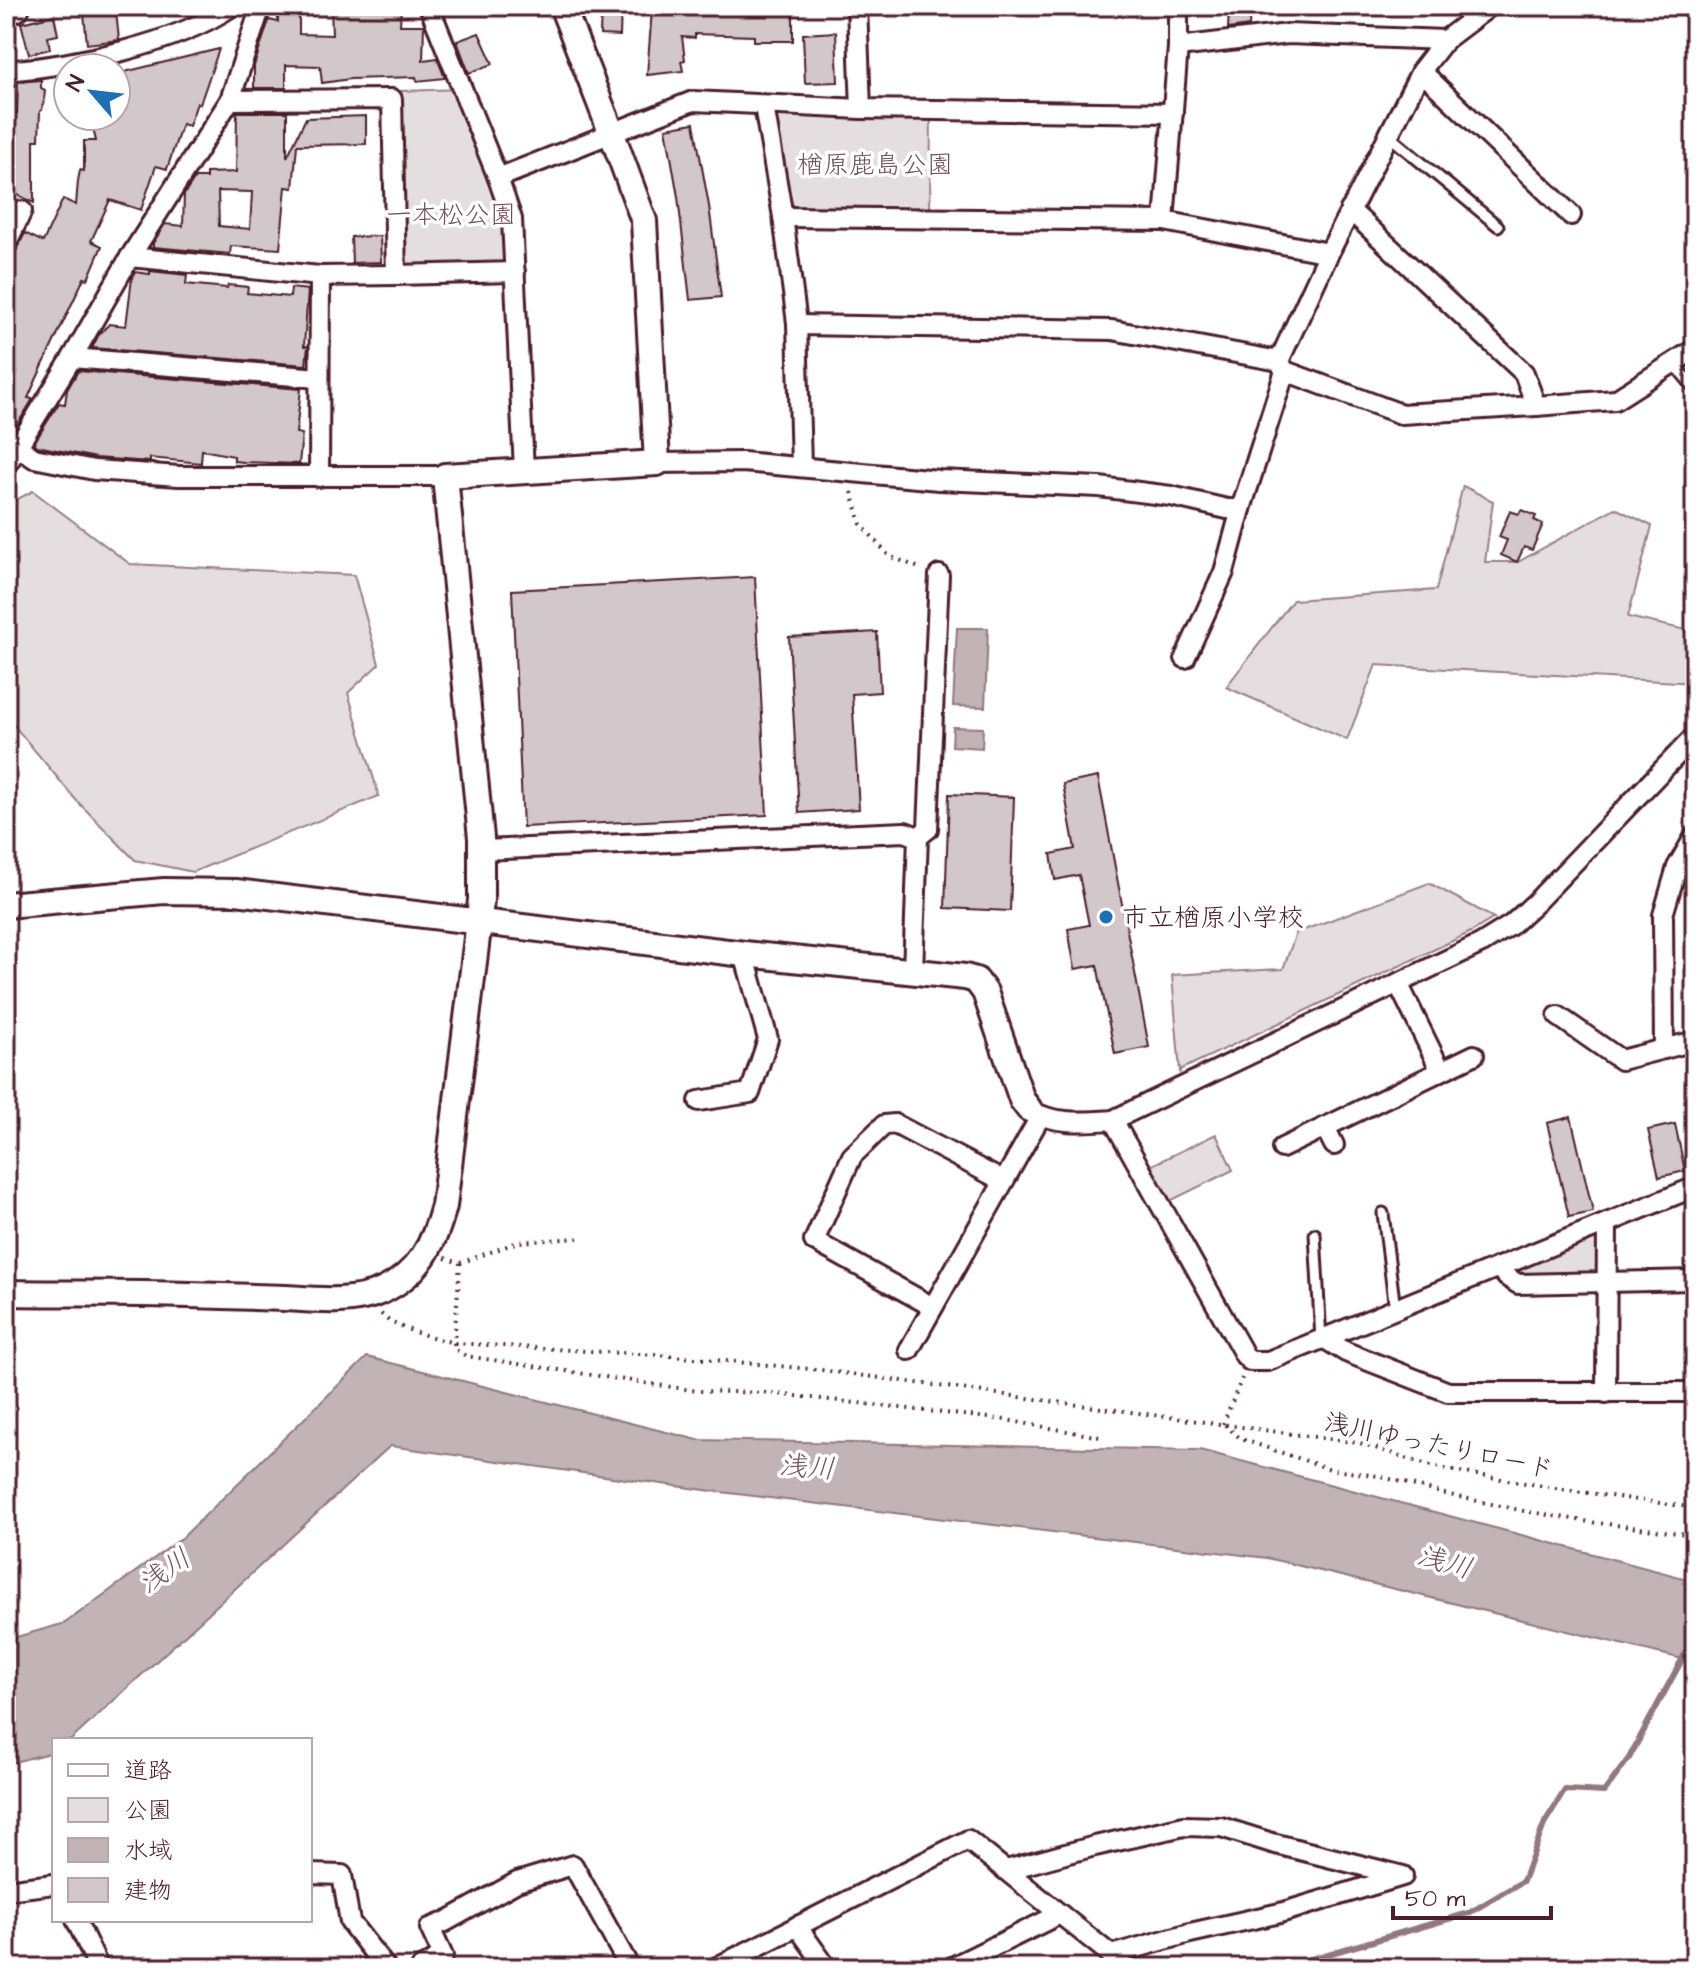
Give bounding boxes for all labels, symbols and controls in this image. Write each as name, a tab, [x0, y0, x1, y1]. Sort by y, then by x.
north arrow	[52, 52, 132, 132]
text: N	[59, 70, 93, 97]
park label: 楢原鹿島公園	[797, 147, 953, 183]
park label: 一本松公園	[386, 197, 516, 233]
place label: 市立楢原小学校	[1122, 900, 1304, 936]
marker: 市立楢原小学校	[1097, 908, 1115, 926]
street label: 浅川ゆったりロード	[1321, 1404, 1557, 1488]
water label: 浅川	[778, 1446, 836, 1489]
water label: 浅川	[1412, 1536, 1477, 1589]
water label: 浅川	[131, 1539, 199, 1603]
legend	[52, 1738, 312, 1922]
text: 道路	[124, 1754, 172, 1788]
text: 公園	[124, 1794, 172, 1828]
text: 水域	[124, 1834, 172, 1868]
scale bar	[1393, 1870, 1551, 1920]
text: 建物	[124, 1874, 172, 1908]
text: 50 m	[1405, 1882, 1466, 1916]

